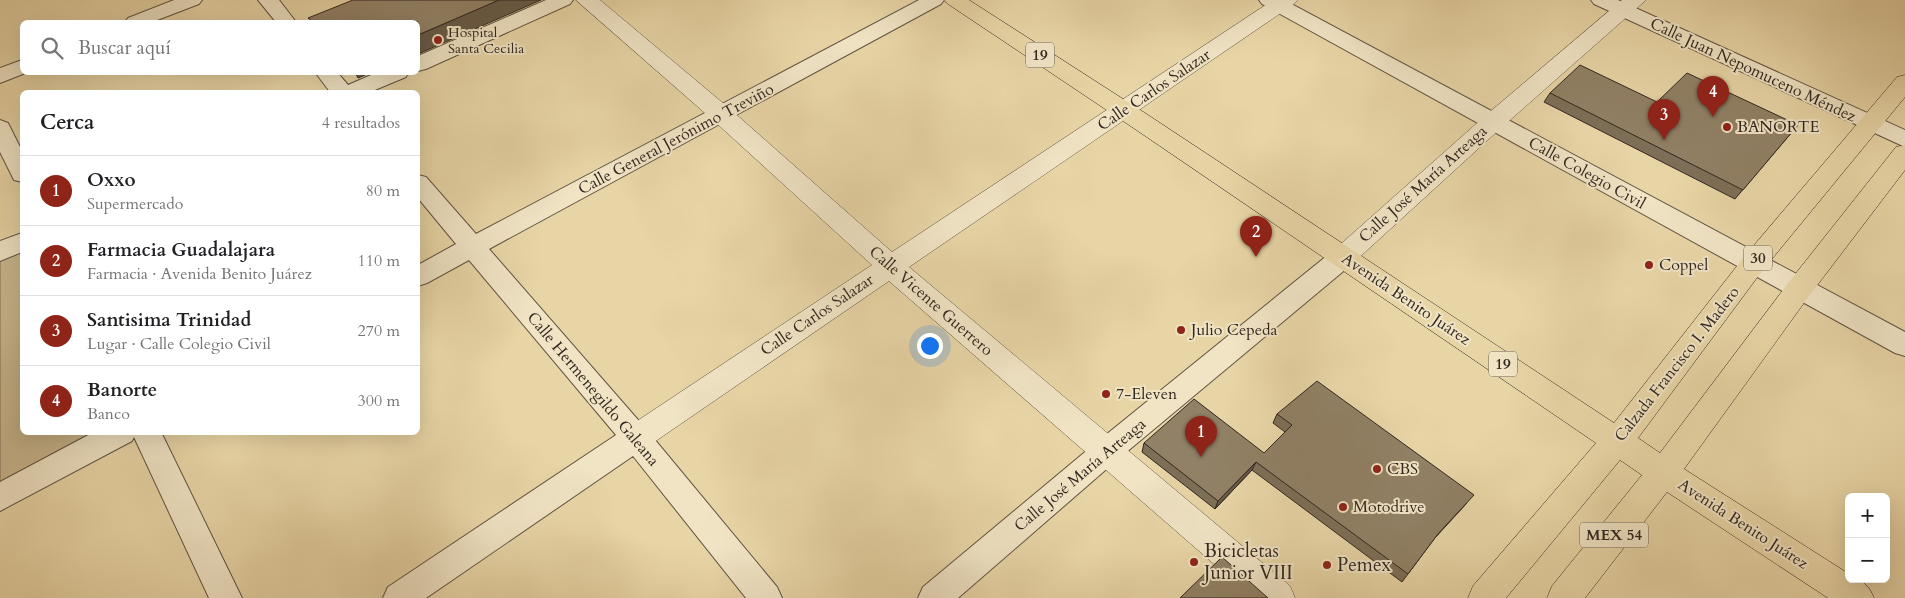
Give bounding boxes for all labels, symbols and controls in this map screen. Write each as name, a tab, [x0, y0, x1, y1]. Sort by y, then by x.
street label: Calle Juan Nepomuceno Méndez	[1647, 13, 1859, 127]
search box	[20, 20, 420, 75]
place label: Hospital Santa Cecilia	[448, 23, 524, 58]
icon: search	[38, 34, 66, 62]
marker: Hospital Santa Cecilia	[432, 34, 444, 46]
text: Buscar aquí	[78, 35, 171, 61]
road number: 19	[1026, 42, 1054, 68]
street label: Calle Carlos Salazar	[1093, 44, 1215, 136]
pin: 4	[1697, 76, 1729, 117]
street label: Calle General Jerónimo Treviño	[574, 78, 778, 200]
pin: 3	[1648, 99, 1680, 140]
text: Cerca	[40, 108, 94, 137]
text: 4 resultados	[322, 112, 400, 134]
place label: BANORTE	[1737, 116, 1820, 138]
street label: Calle José María Arteaga	[1354, 120, 1492, 248]
marker: BANORTE	[1721, 121, 1733, 133]
street label: Calle Colegio Civil	[1524, 132, 1650, 214]
text: Oxxo	[87, 167, 136, 193]
text: 1	[52, 180, 60, 202]
text: 80 m	[366, 180, 400, 202]
text: Supermercado	[87, 193, 183, 215]
pin: 2	[1240, 216, 1272, 257]
text: Farmacia Guadalajara	[87, 237, 275, 263]
street label: Calle Vicente Guerrero	[864, 241, 998, 361]
road number: 30	[1744, 246, 1772, 270]
street label: Avenida Benito Juárez	[1337, 248, 1475, 350]
text: 2	[52, 250, 60, 272]
text: 110 m	[358, 250, 400, 272]
place label: Coppel	[1659, 254, 1708, 276]
marker: Coppel	[1643, 259, 1655, 271]
text: Farmacia · Avenida Benito Juárez	[87, 263, 312, 285]
street label: Calle Carlos Salazar	[756, 269, 878, 361]
street label: Calzada Francisco I. Madero	[1609, 282, 1745, 446]
text: Santisima Trinidad	[87, 307, 251, 333]
street label: Calle Hermenegildo Galeana	[522, 307, 664, 471]
place label: Julio Cepeda	[1189, 319, 1278, 341]
text: 3	[52, 320, 60, 342]
text: 270 m	[358, 320, 400, 342]
marker: Julio Cepeda	[1175, 324, 1187, 336]
text: Lugar · Calle Colegio Civil	[87, 333, 271, 355]
your location	[917, 333, 943, 359]
road number: 19	[1489, 352, 1517, 376]
text: Banorte	[87, 377, 157, 403]
place label: 7-Eleven	[1116, 383, 1177, 405]
marker: 7-Eleven	[1100, 388, 1112, 400]
text: 4	[52, 390, 60, 412]
text: 300 m	[358, 390, 400, 412]
text: Banco	[87, 403, 130, 425]
street label: Calle José María Arteaga	[1009, 413, 1151, 537]
pin: 1	[1185, 416, 1217, 457]
place label: CBS	[1387, 458, 1418, 480]
marker: CBS	[1371, 463, 1383, 475]
street label: Avenida Benito Juárez	[1674, 474, 1812, 574]
map controls	[1845, 493, 1890, 583]
button: +	[1845, 493, 1890, 538]
place label: Motodrive	[1353, 496, 1425, 518]
marker: Motodrive	[1337, 501, 1349, 513]
road number: MEX 54	[1580, 522, 1648, 548]
place label: Bicicletas Junior VIII	[1201, 538, 1293, 586]
button: −	[1845, 538, 1890, 583]
place label: Pemex	[1337, 552, 1392, 578]
marker: Bicicletas Junior VIII	[1188, 556, 1200, 568]
marker: Pemex	[1321, 559, 1333, 571]

